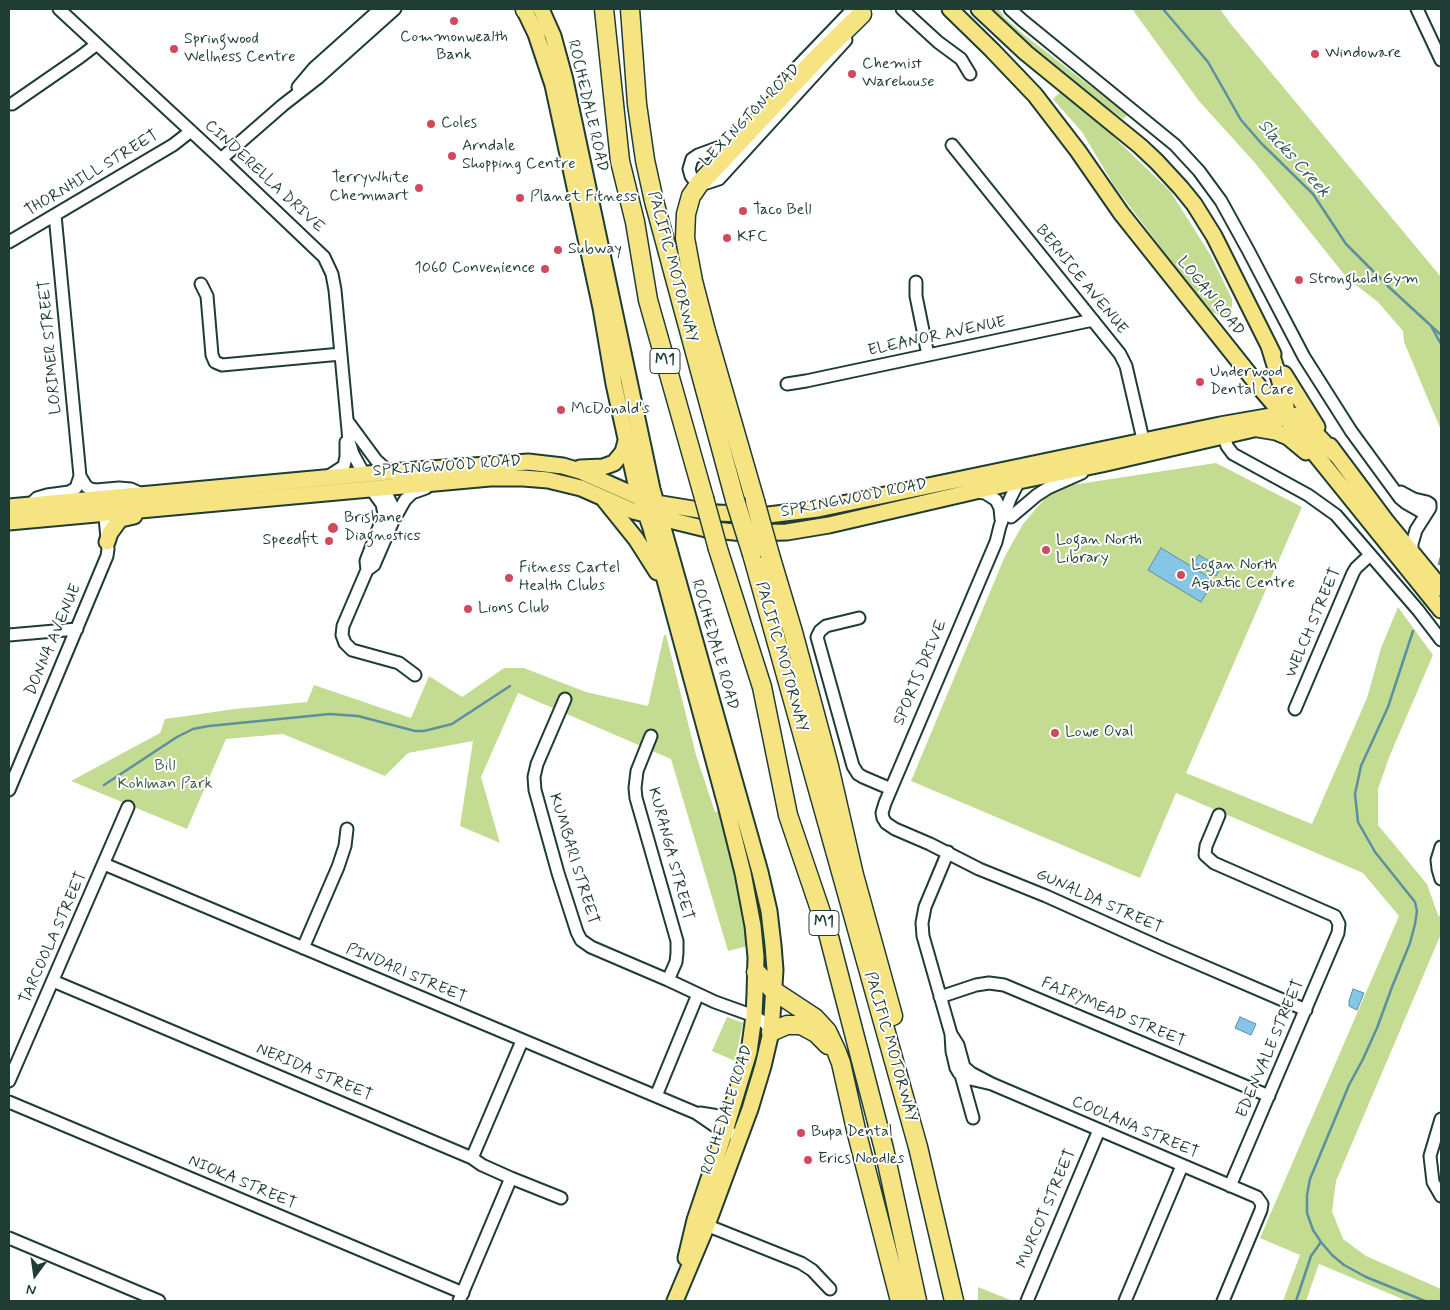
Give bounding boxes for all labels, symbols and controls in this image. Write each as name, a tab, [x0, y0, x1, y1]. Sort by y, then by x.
marker: Commonwealth Bank	[448, 15, 460, 27]
place label: Commonwealth Bank	[400, 28, 508, 66]
place label: Springwood Wellness Centre	[184, 30, 296, 68]
street label: ROCHEDALE ROAD	[562, 38, 612, 174]
marker: Springwood Wellness Centre	[168, 43, 180, 55]
place label: Windoware	[1325, 44, 1401, 64]
marker: Windoware	[1309, 48, 1321, 60]
place label: Chemist Warehouse	[862, 55, 934, 93]
street label: LEXINGTON ROAD	[697, 61, 805, 171]
marker: Chemist Warehouse	[846, 68, 858, 80]
place label: Coles	[441, 114, 477, 134]
water label: Slacks Creek	[1252, 115, 1334, 203]
street label: CINDERELLA DRIVE	[200, 116, 328, 238]
marker: Coles	[425, 118, 437, 130]
street label: THORNHILL STREET	[22, 127, 162, 221]
place label: Arndale Shopping Centre	[462, 137, 575, 175]
marker: Arndale Shopping Centre	[446, 150, 458, 162]
place label: TerryWhite Chemmart	[329, 169, 409, 207]
marker: TerryWhite Chemmart	[413, 182, 425, 194]
place label: Planet Fitness	[530, 188, 637, 208]
street label: PACIFIC MOTORWAY	[643, 189, 701, 345]
marker: Planet Fitness	[514, 192, 526, 204]
place label: Taco Bell	[753, 201, 812, 221]
marker: Taco Bell	[737, 205, 749, 217]
street label: BERNICE AVENUE	[1031, 221, 1131, 339]
place label: KFC	[737, 228, 767, 248]
marker: KFC	[721, 232, 733, 244]
place label: Subway	[568, 240, 622, 260]
marker: Subway	[552, 244, 564, 256]
street label: LOGAN ROAD	[1172, 253, 1248, 341]
place label: 1060 Convenience	[415, 259, 535, 279]
marker: 1060 Convenience	[539, 263, 551, 275]
place label: Stronghold Gym	[1309, 270, 1419, 290]
marker: Stronghold Gym	[1293, 274, 1305, 286]
street label: LORIMER STREET	[36, 279, 66, 415]
street label: ELEANOR AVENUE	[866, 313, 1008, 361]
road number: M1	[650, 348, 680, 374]
place label: Underwood Dental Care	[1210, 363, 1294, 401]
marker: Underwood Dental Care	[1194, 376, 1206, 388]
place label: McDonald's	[571, 400, 650, 420]
marker: McDonald's	[555, 404, 567, 416]
street label: SPRINGWOOD ROAD	[372, 452, 522, 482]
street label: SPRINGWOOD ROAD	[779, 475, 929, 523]
place label: Brisbane Diagnostics	[344, 509, 421, 547]
marker: Brisbane Diagnostics	[326, 521, 340, 535]
place label: Speedfit	[262, 531, 319, 551]
place label: Logan North Library	[1056, 531, 1142, 569]
marker: Speedfit	[323, 535, 335, 547]
marker: Logan North Library	[1040, 544, 1052, 556]
place label: Logan North Aquatic Centre	[1191, 556, 1295, 594]
place label: Fitness Cartel Health Clubs	[519, 559, 620, 597]
street label: WELCH STREET	[1282, 565, 1346, 681]
marker: Logan North Aquatic Centre	[1175, 569, 1187, 581]
marker: Fitness Cartel Health Clubs	[503, 572, 515, 584]
street label: ROCHEDALE ROAD	[686, 578, 742, 712]
street label: PACIFIC MOTORWAY	[750, 580, 812, 734]
street label: DONNA AVENUE	[22, 581, 86, 699]
place label: Lions Club	[478, 599, 549, 619]
marker: Lions Club	[462, 603, 474, 615]
street label: SPORTS DRIVE	[890, 617, 952, 729]
place label: Lowe Oval	[1065, 723, 1133, 743]
marker: Lowe Oval	[1049, 727, 1061, 739]
park label: Bill Kohlman Park	[118, 757, 212, 795]
street label: KURANGA STREET	[643, 786, 697, 922]
street label: KUMBARI STREET	[544, 791, 602, 927]
street label: GUNALDA STREET	[1033, 865, 1165, 939]
street label: TARCOOLA STREET	[16, 869, 92, 1007]
road number: M1	[809, 910, 839, 936]
street label: PINDARI STREET	[343, 940, 469, 1008]
street label: PACIFIC MOTORWAY	[859, 970, 921, 1124]
street label: FAIRYMEAD STREET	[1038, 974, 1188, 1052]
street label: EDENVALE STREET	[1233, 977, 1309, 1121]
street label: NERIDA STREET	[253, 1040, 375, 1106]
street label: ROCHEDALE ROAD	[698, 1043, 758, 1177]
street label: COOLANA STREET	[1069, 1093, 1201, 1163]
place label: Bupa Dental	[811, 1123, 893, 1143]
marker: Bupa Dental	[795, 1127, 807, 1139]
street label: MURCOT STREET	[1013, 1146, 1081, 1272]
place label: Erics Noodles	[818, 1150, 904, 1170]
street label: NIOKA STREET	[185, 1152, 299, 1214]
marker: Erics Noodles	[802, 1154, 814, 1166]
north arrow	[10, 1250, 60, 1300]
text: N	[25, 1280, 38, 1299]

